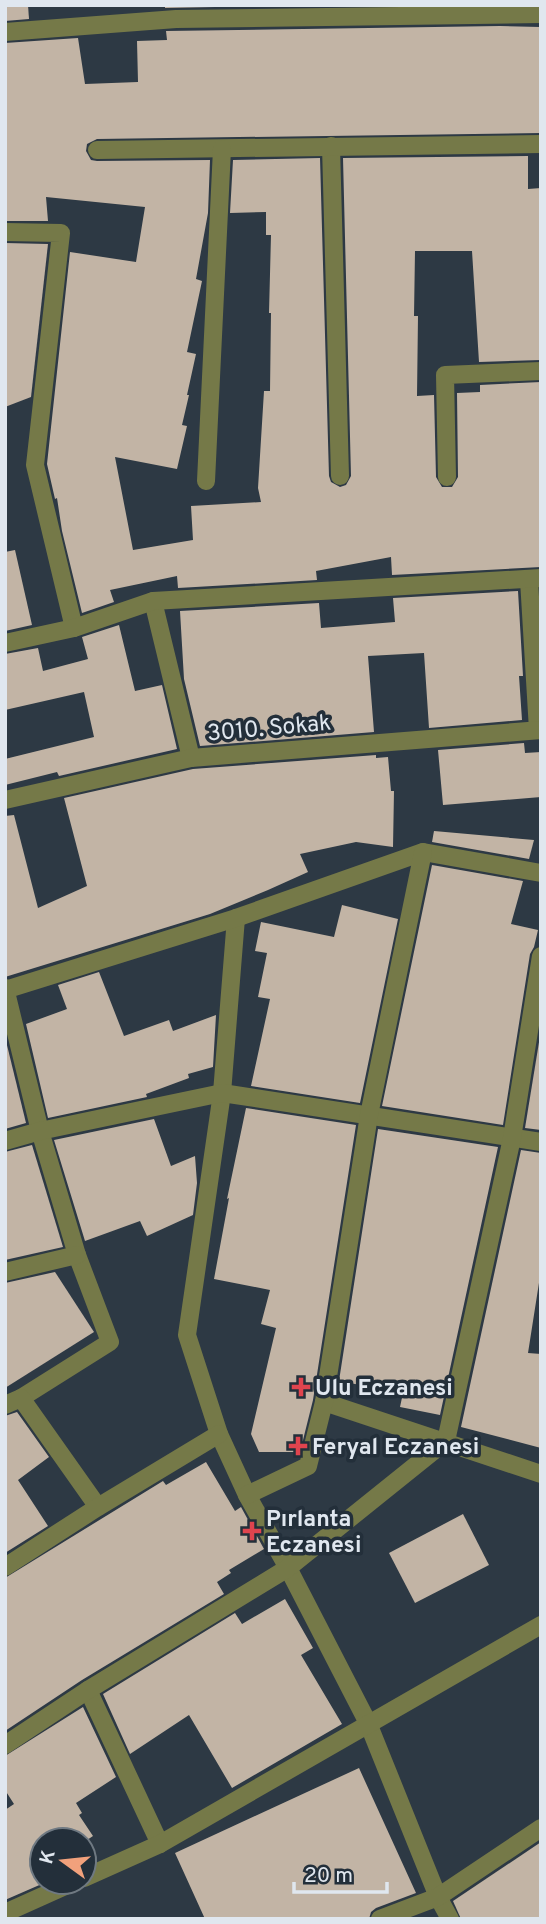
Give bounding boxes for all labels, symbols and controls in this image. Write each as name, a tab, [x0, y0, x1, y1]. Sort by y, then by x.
street label: 3010. Sokak	[206, 710, 332, 749]
place label: Ulu Eczanesi	[315, 1375, 453, 1404]
marker: Ulu Eczanesi	[293, 1379, 309, 1395]
place label: Feryal Eczanesi	[312, 1434, 479, 1463]
marker: Feryal Eczanesi	[290, 1438, 306, 1454]
place label: Pırlanta Eczanesi	[266, 1506, 361, 1561]
marker: Pırlanta Eczanesi	[244, 1523, 260, 1539]
north arrow	[28, 1826, 98, 1896]
text: K	[35, 1848, 62, 1867]
scale bar	[294, 1850, 387, 1894]
text: 20 m	[304, 1863, 353, 1890]

